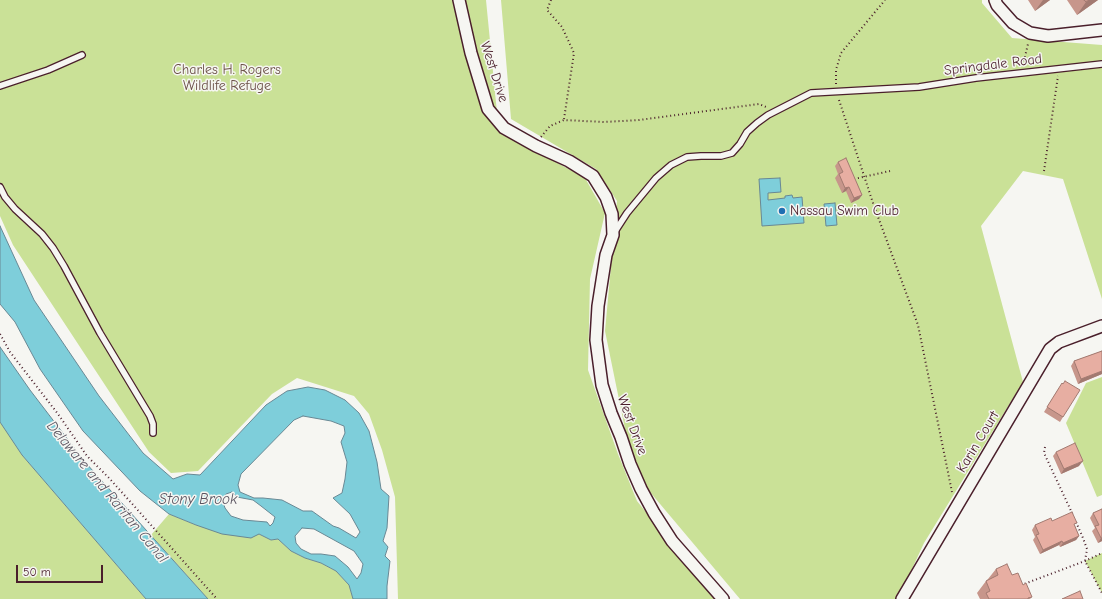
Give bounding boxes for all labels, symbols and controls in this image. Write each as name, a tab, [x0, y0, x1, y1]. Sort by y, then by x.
street label: West Drive	[476, 40, 512, 104]
street label: Springdale Road	[943, 51, 1043, 79]
park label: Charles H. Rogers Wildlife Refuge	[173, 62, 281, 94]
place label: Nassau Swim Club	[790, 203, 899, 219]
marker: Nassau Swim Club	[777, 206, 787, 216]
street label: West Drive	[613, 393, 651, 457]
street label: Karin Court	[953, 408, 1003, 476]
water label: Delaware and Raritan Canal	[42, 418, 172, 566]
water label: Stony Brook	[159, 491, 237, 509]
scale bar	[18, 557, 105, 583]
text: 50 m	[23, 565, 51, 579]

